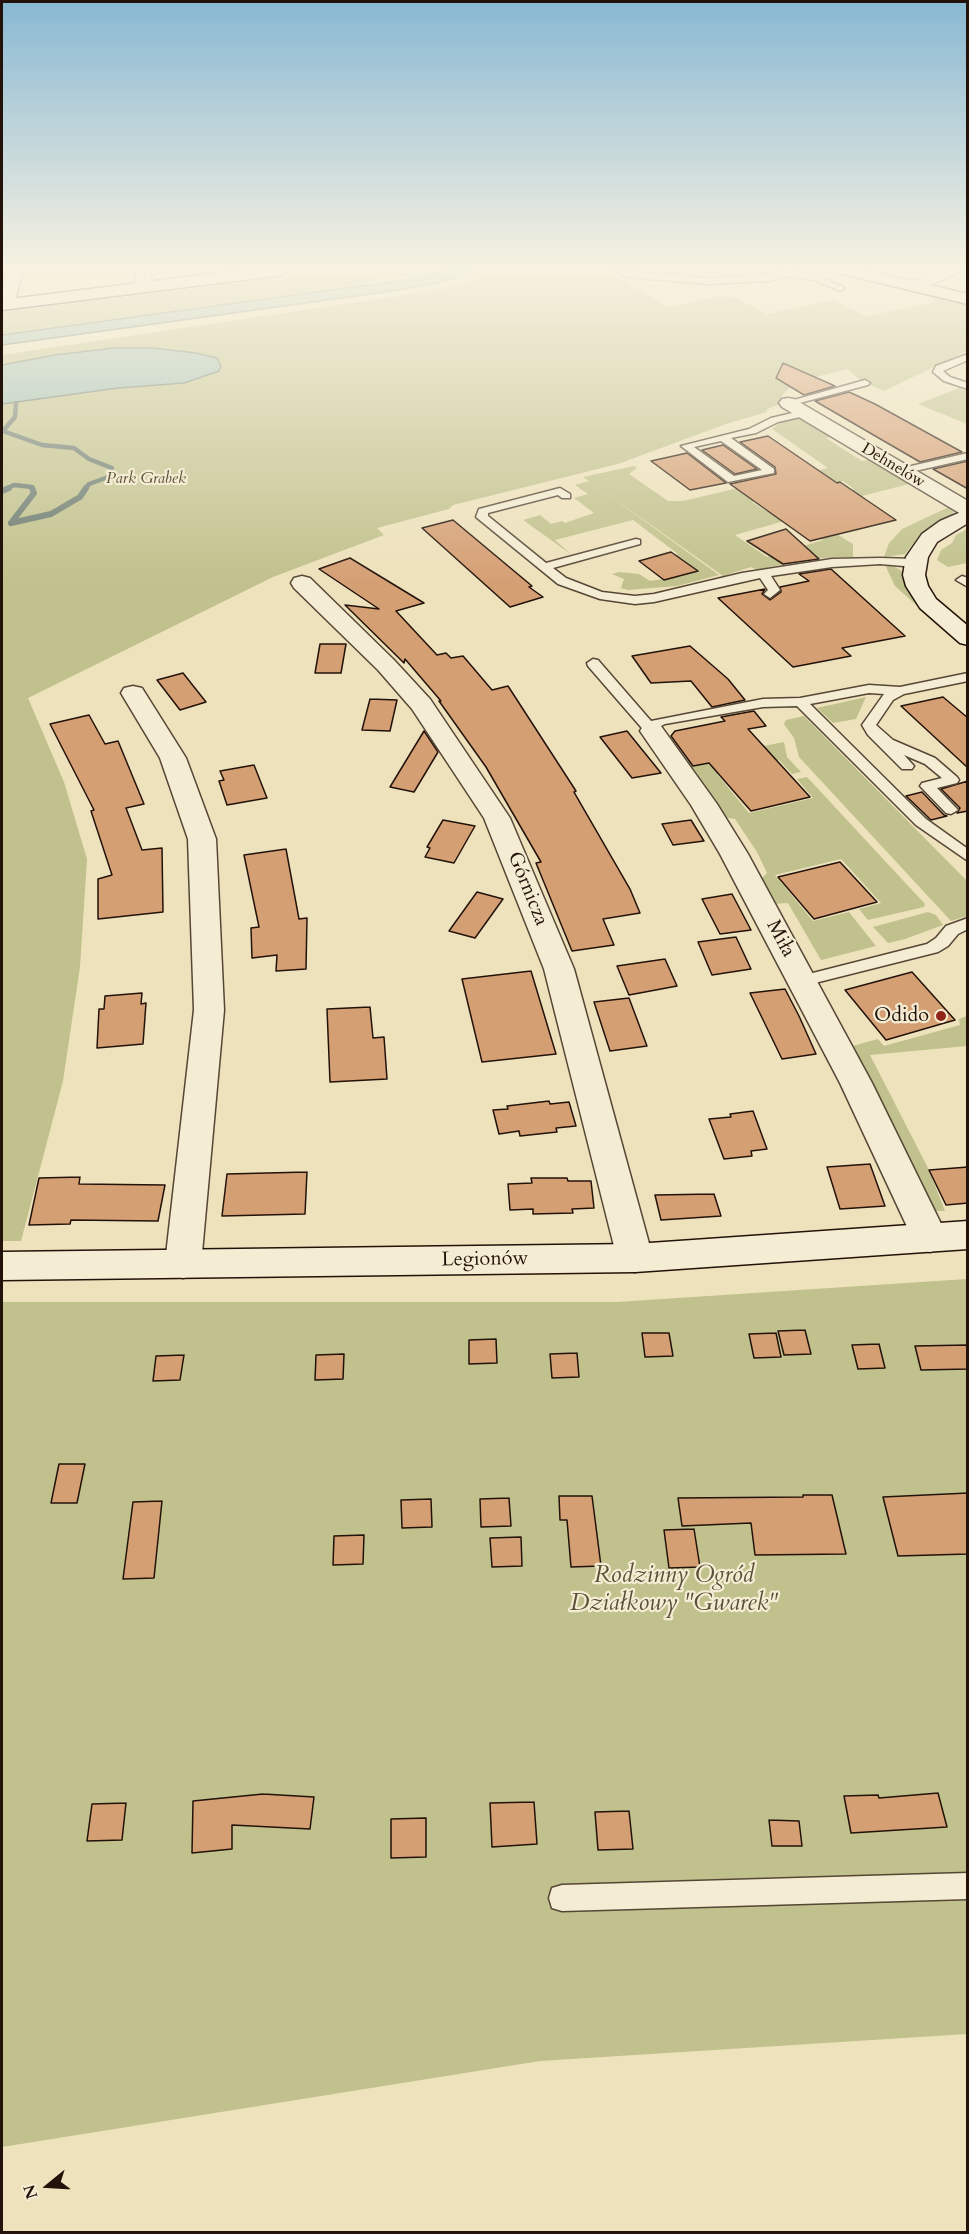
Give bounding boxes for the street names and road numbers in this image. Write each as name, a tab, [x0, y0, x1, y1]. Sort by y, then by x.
street label: Dehnelów	[858, 439, 928, 493]
street label: Górnicza	[501, 849, 553, 929]
street label: Miła	[760, 916, 800, 962]
street label: Legionów	[441, 1247, 529, 1273]

